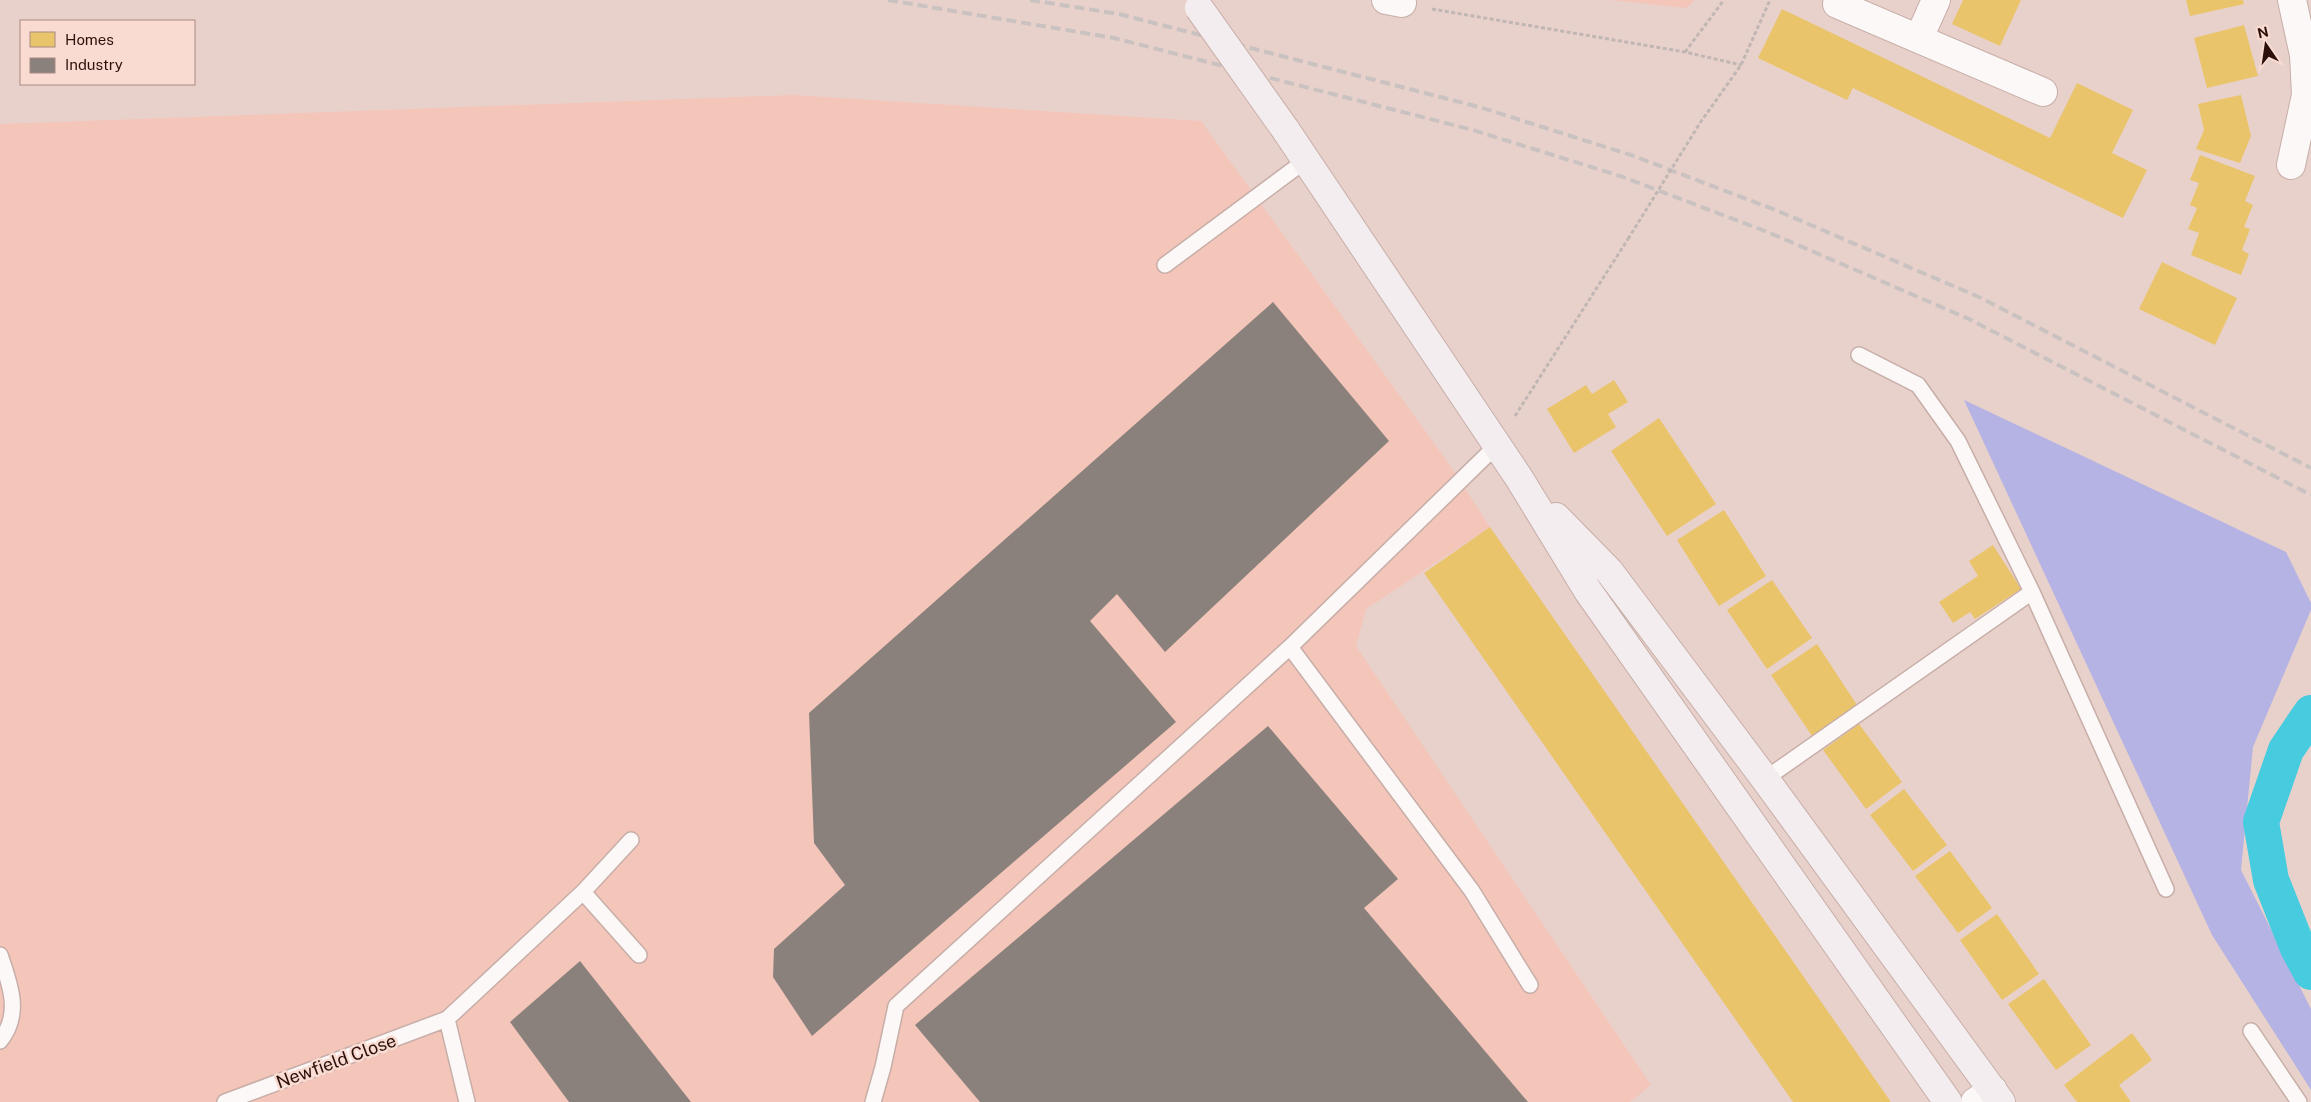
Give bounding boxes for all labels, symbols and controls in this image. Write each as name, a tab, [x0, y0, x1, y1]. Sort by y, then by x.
legend	[20, 20, 195, 85]
north arrow	[2241, 20, 2291, 70]
text: N	[2256, 23, 2270, 41]
text: Homes	[65, 31, 114, 48]
text: Industry	[65, 56, 123, 73]
street label: Newfield Close	[273, 1030, 399, 1092]

